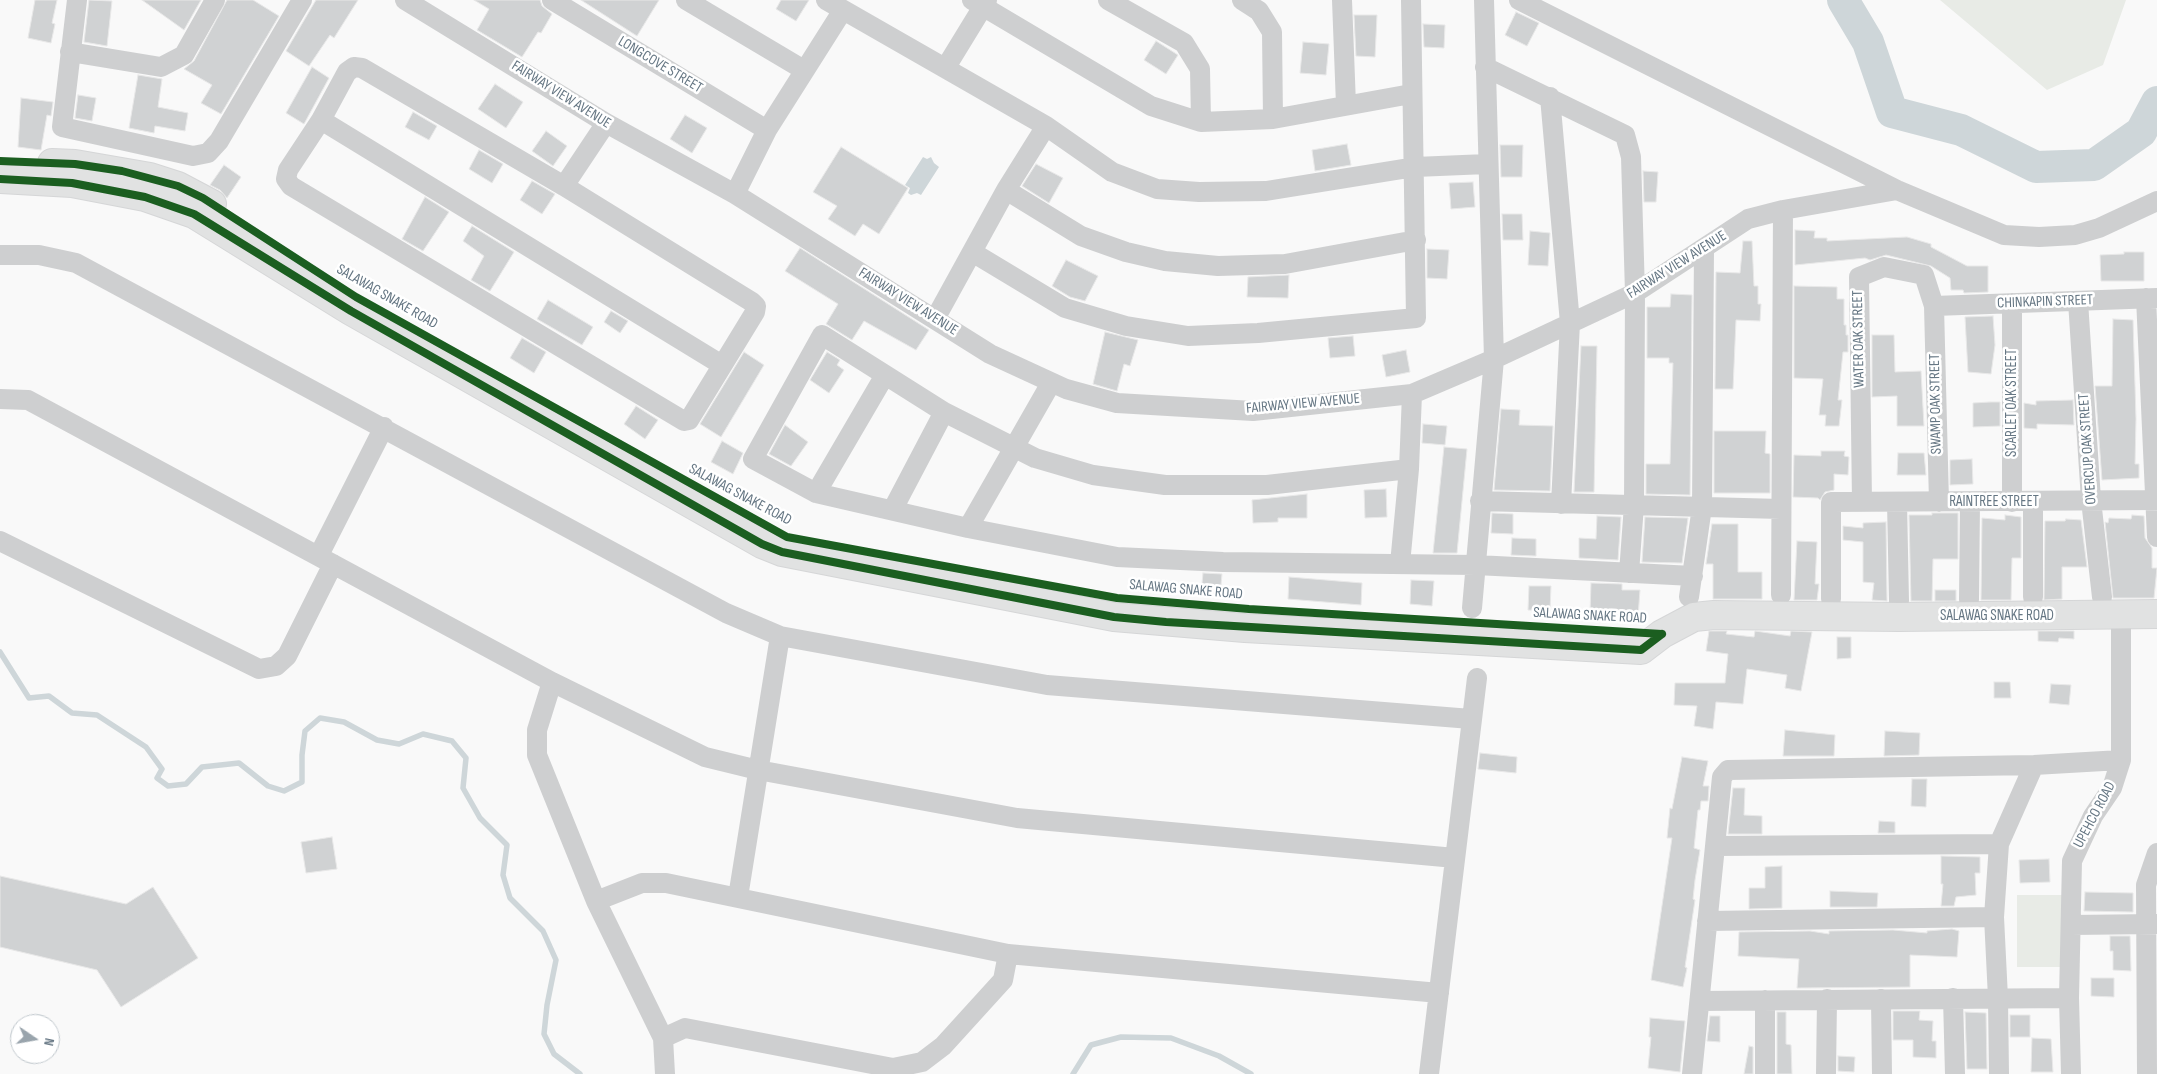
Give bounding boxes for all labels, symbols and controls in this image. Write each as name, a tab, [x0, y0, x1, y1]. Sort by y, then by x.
street label: LONGCOVE STREET	[614, 33, 706, 97]
street label: FAIRWAY VIEW AVENUE	[508, 57, 614, 133]
street label: FAIRWAY VIEW AVENUE	[1624, 227, 1730, 303]
street label: SALAWAG SNAKE ROAD	[333, 261, 441, 333]
street label: FAIRWAY VIEW AVENUE	[855, 264, 961, 340]
street label: WATER OAK STREET	[1849, 290, 1869, 388]
street label: CHINKAPIN STREET	[1997, 291, 2093, 313]
street label: SCARLET OAK STREET	[2003, 349, 2021, 457]
street label: SWAMP OAK STREET	[1926, 354, 1946, 454]
street label: FAIRWAY VIEW AVENUE	[1245, 390, 1361, 418]
street label: OVERCUP OAK STREET	[2075, 393, 2101, 505]
street label: SALAWAG SNAKE ROAD	[685, 460, 795, 530]
street label: RAINTREE STREET	[1949, 493, 2039, 511]
street label: SALAWAG SNAKE ROAD	[1128, 576, 1244, 604]
street label: SALAWAG SNAKE ROAD	[1533, 604, 1647, 628]
street label: SALAWAG SNAKE ROAD	[1940, 607, 2054, 625]
street label: UPEHCO ROAD	[2070, 779, 2120, 851]
north arrow	[10, 1014, 60, 1064]
text: N	[40, 1037, 58, 1047]

